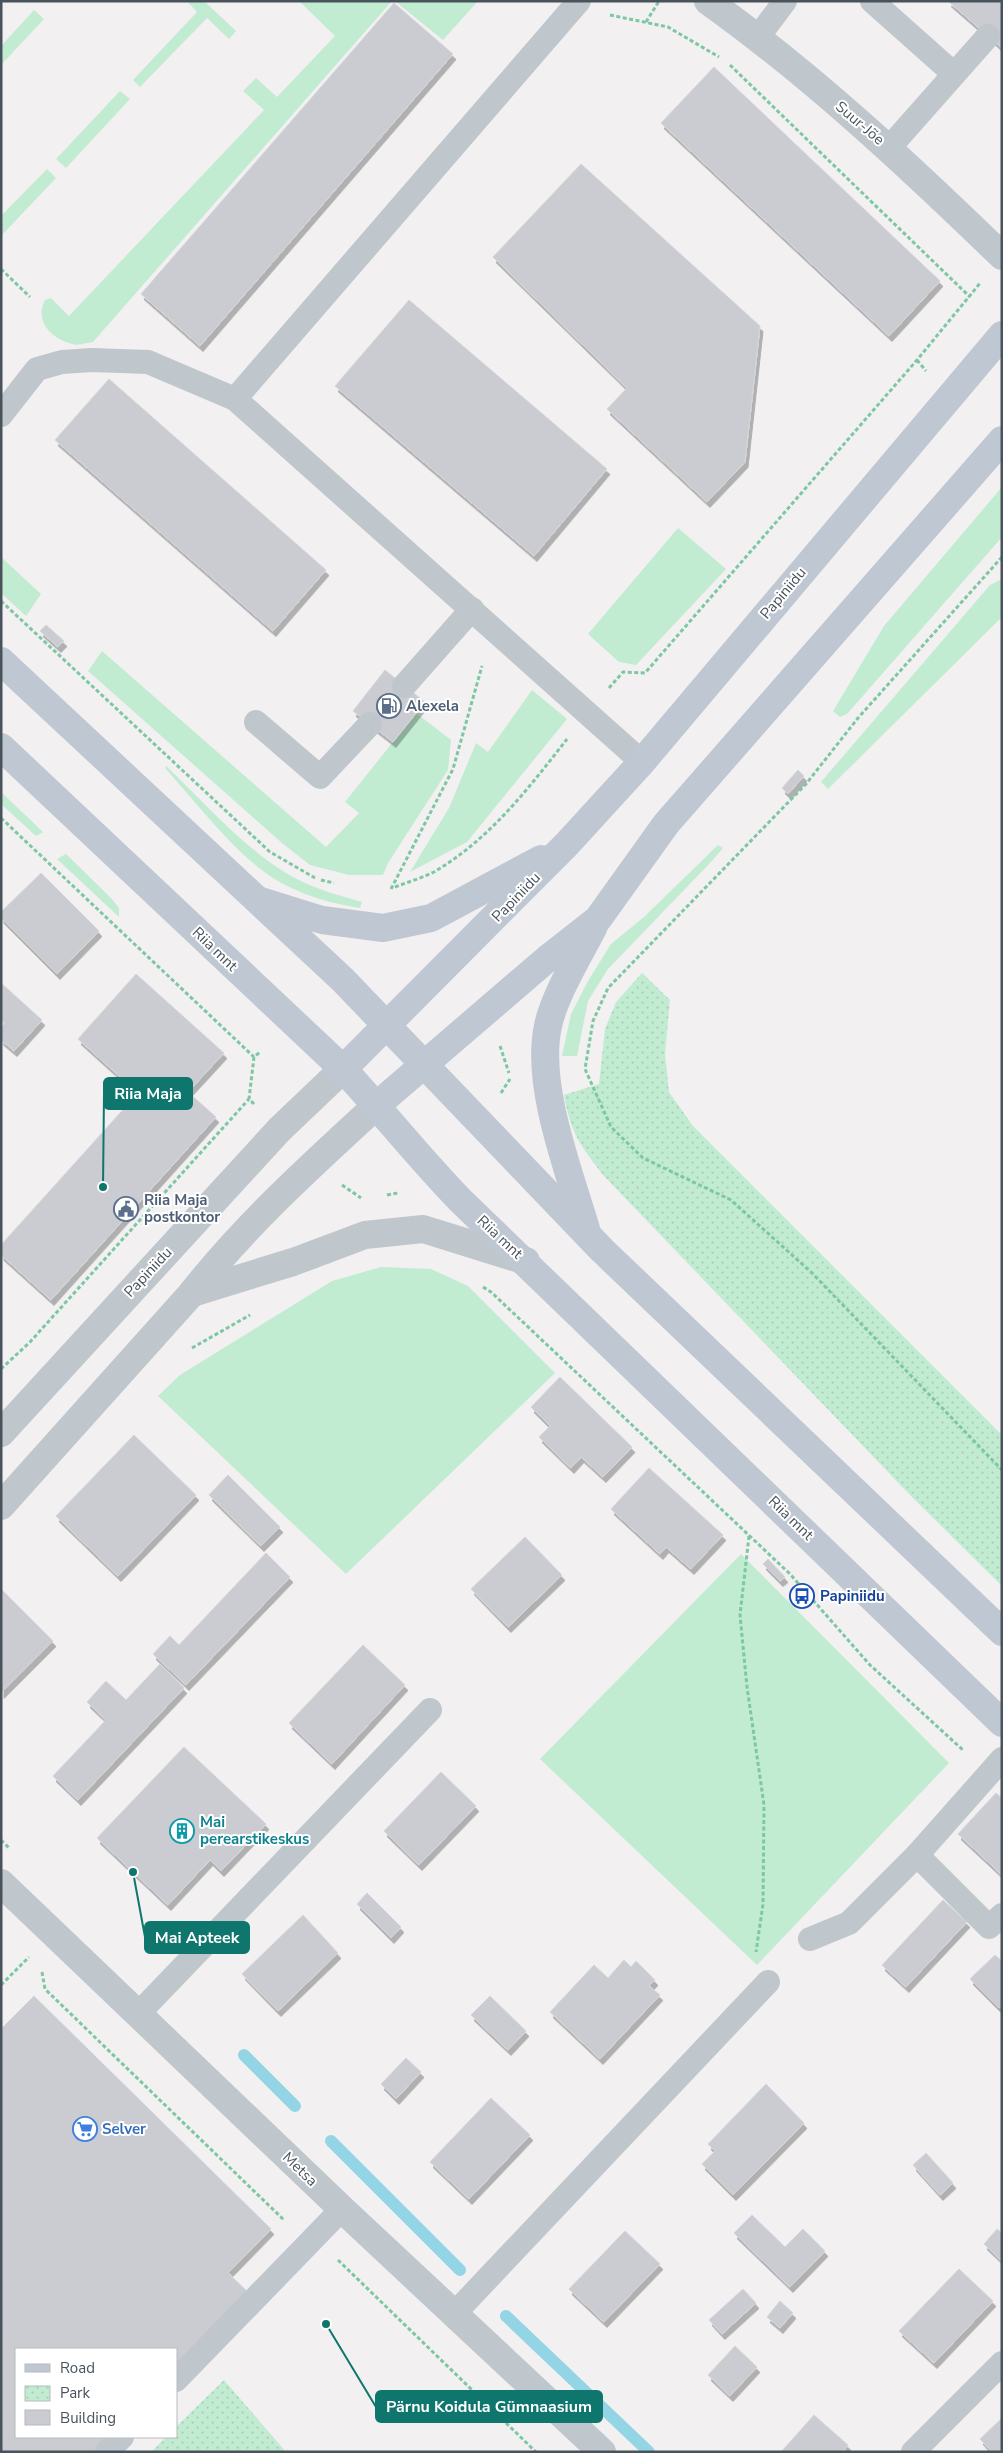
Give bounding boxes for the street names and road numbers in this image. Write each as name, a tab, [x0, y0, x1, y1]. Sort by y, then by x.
street label: Suur-Jõe	[831, 97, 889, 149]
street label: Papiniidu	[755, 563, 811, 623]
street label: Papiniidu	[487, 868, 545, 926]
street label: Riia mnt	[188, 923, 242, 976]
street label: Riia mnt	[473, 1211, 528, 1264]
street label: Papiniidu	[120, 1243, 176, 1301]
street label: Riia mnt	[764, 1492, 818, 1545]
street label: Metsa	[278, 2147, 322, 2191]

